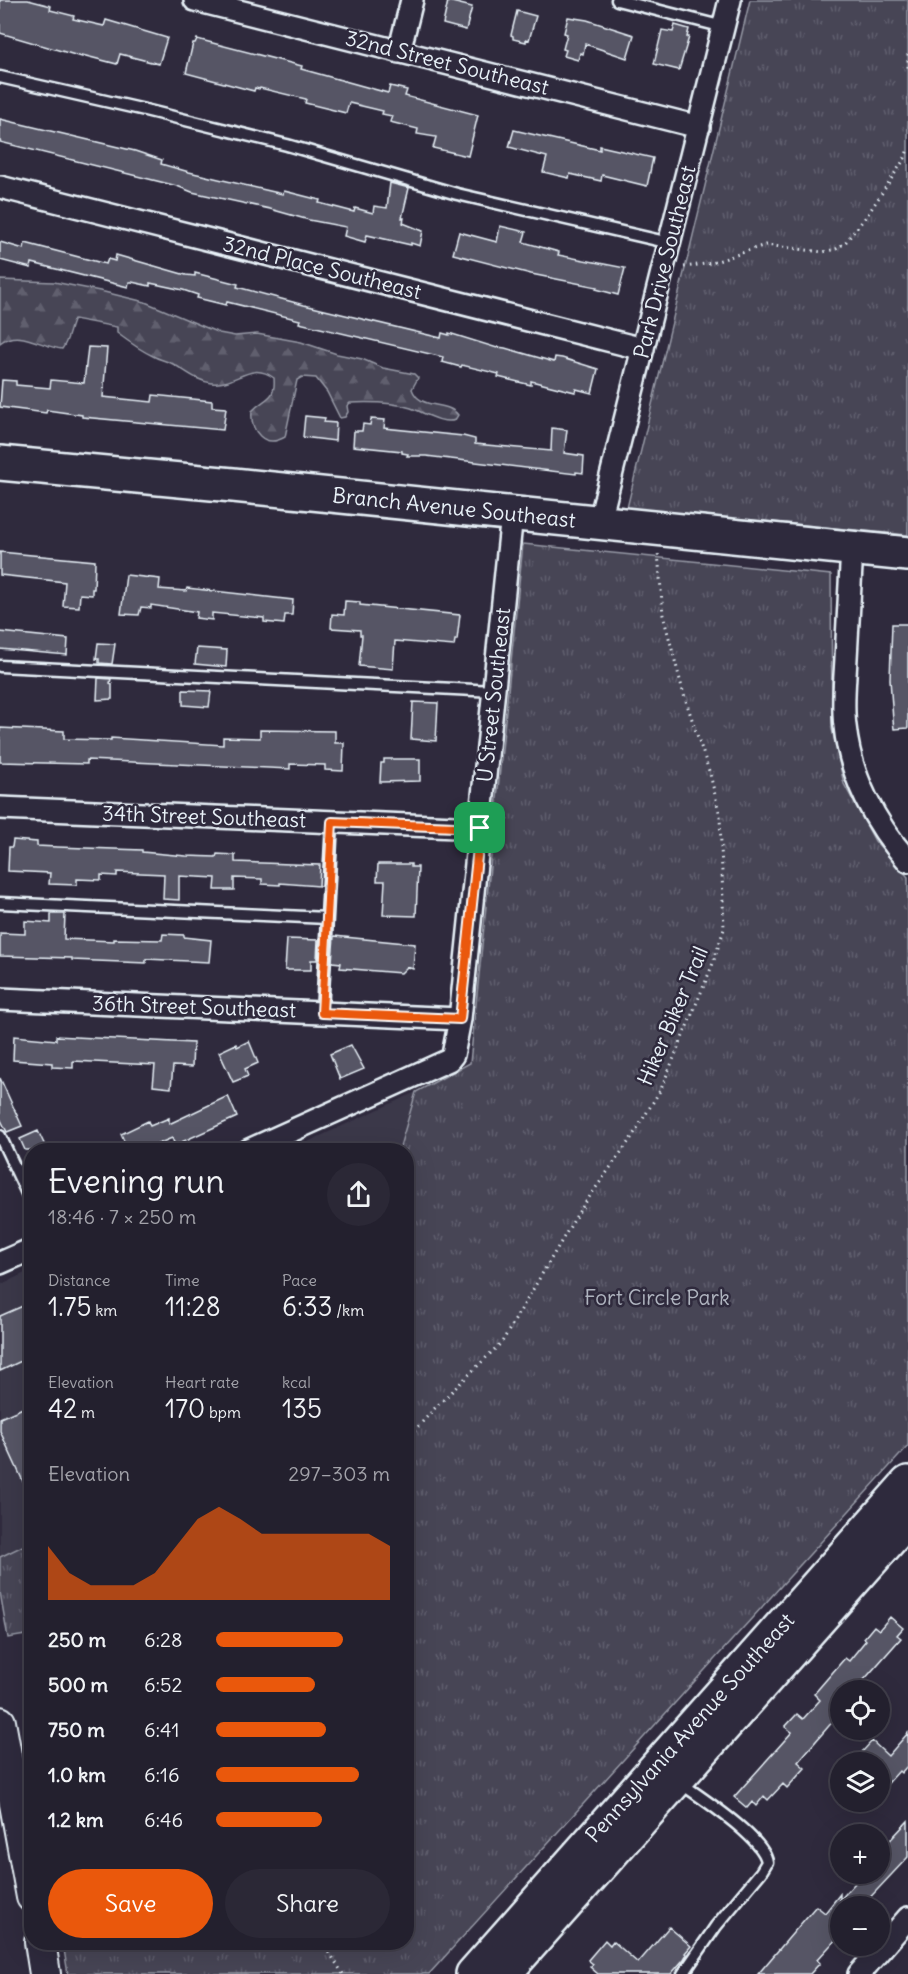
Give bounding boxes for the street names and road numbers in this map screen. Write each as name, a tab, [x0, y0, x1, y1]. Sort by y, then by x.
street label: 32nd Street Southeast	[343, 24, 552, 101]
street label: Park Drive Southeast	[627, 163, 702, 361]
street label: 32nd Place Southeast	[220, 230, 424, 305]
street label: Branch Avenue Southeast	[331, 481, 577, 534]
street label: U Street Southeast	[471, 606, 516, 784]
street label: 34th Street Southeast	[102, 799, 307, 834]
street label: Hiker Biker Trail	[631, 942, 714, 1089]
street label: 36th Street Southeast	[92, 989, 297, 1024]
street label: Pennsylvania Avenue Southeast	[579, 1607, 800, 1848]

